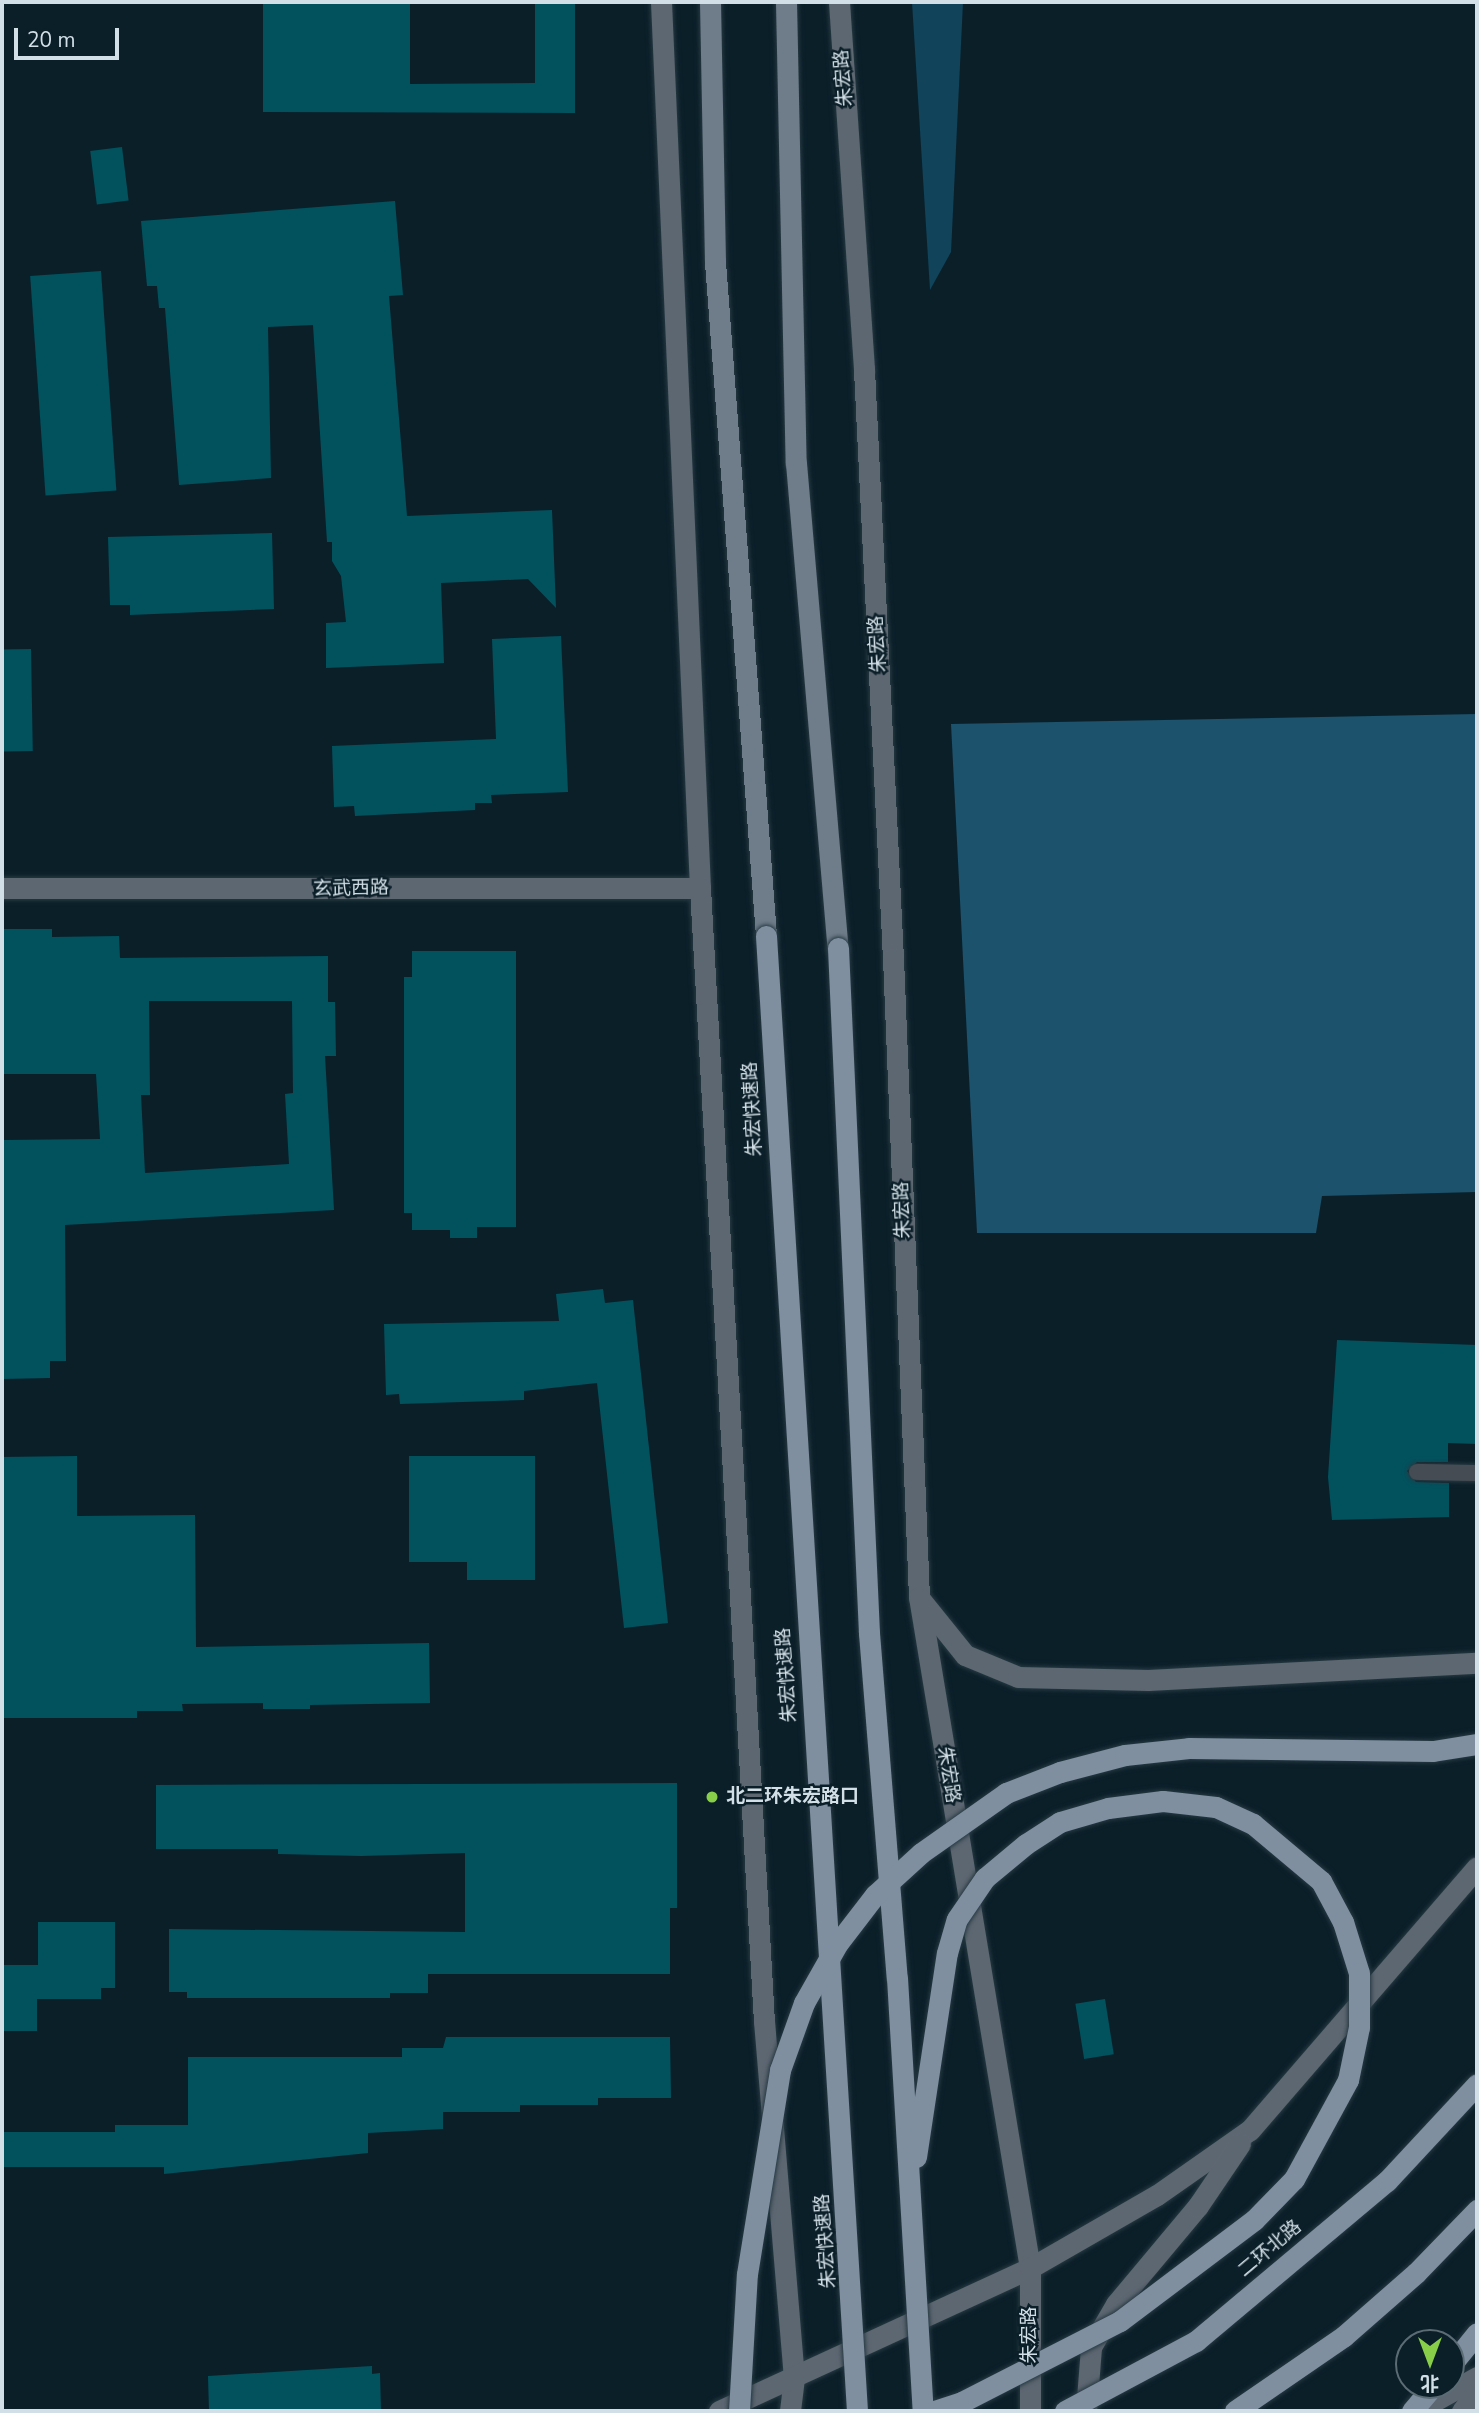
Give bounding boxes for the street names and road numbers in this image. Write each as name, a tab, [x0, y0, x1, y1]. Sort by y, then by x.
street label: 朱宏路	[831, 49, 857, 107]
street label: 朱宏路	[865, 615, 891, 673]
street label: 玄武西路	[313, 877, 389, 901]
street label: 朱宏快速路	[739, 1061, 767, 1157]
street label: 朱宏路	[891, 1181, 915, 1239]
street label: 朱宏快速路	[772, 1627, 802, 1723]
street label: 朱宏路	[932, 1745, 964, 1805]
street label: 朱宏快速路	[811, 2193, 841, 2289]
street label: 二环北路	[1234, 2216, 1306, 2282]
street label: 朱宏路	[1019, 2307, 1041, 2363]

